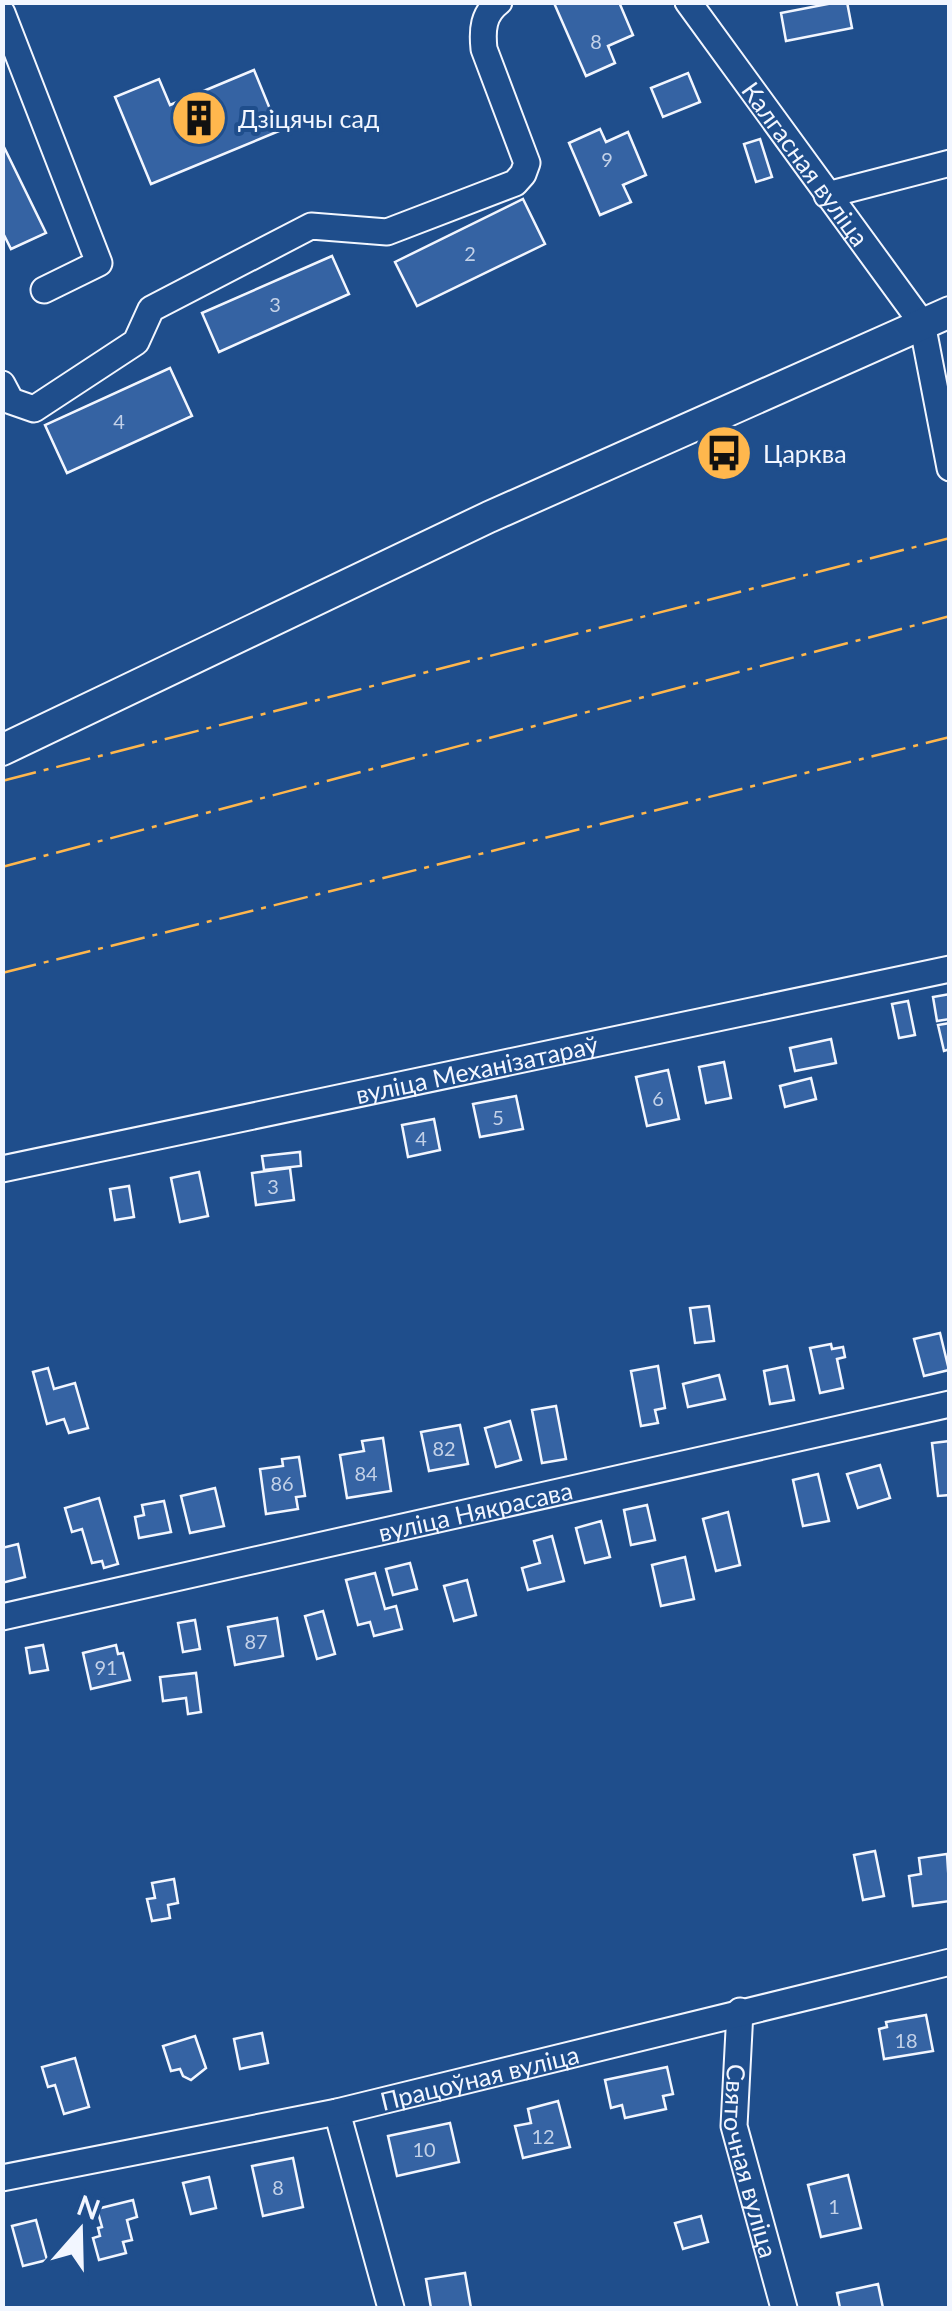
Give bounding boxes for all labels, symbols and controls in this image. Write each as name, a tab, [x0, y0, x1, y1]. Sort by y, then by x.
house number: 8	[590, 29, 602, 53]
street label: Калгасная вуліца	[736, 76, 876, 251]
building icon: Дзіцячы сад	[169, 88, 229, 148]
place label: Дзіцячы сад	[238, 103, 379, 133]
house number: 9	[601, 147, 613, 171]
house number: 2	[464, 241, 476, 265]
house number: 3	[269, 292, 281, 316]
house number: 4	[113, 409, 125, 433]
bus stop icon: Царква	[694, 423, 754, 483]
place label: Царква	[763, 438, 847, 468]
street label: вуліца Механізатараў	[353, 1029, 600, 1109]
house number: 6	[652, 1086, 664, 1110]
house number: 5	[492, 1105, 504, 1129]
house number: 4	[415, 1126, 427, 1150]
house number: 3	[267, 1174, 279, 1198]
house number: 82	[432, 1436, 456, 1460]
house number: 84	[354, 1461, 378, 1485]
house number: 86	[270, 1471, 294, 1495]
street label: вуліца Някрасава	[375, 1474, 575, 1547]
house number: 87	[244, 1629, 268, 1653]
house number: 91	[94, 1655, 118, 1679]
house number: 18	[894, 2028, 918, 2052]
street label: Працоўная вуліца	[377, 2038, 582, 2116]
street label: Святочная вуліца	[719, 2063, 784, 2261]
house number: 12	[531, 2124, 555, 2148]
house number: 10	[412, 2137, 436, 2161]
house number: 8	[272, 2175, 284, 2199]
north arrow	[30, 2181, 130, 2281]
text: N	[73, 2187, 105, 2226]
house number: 1	[828, 2194, 840, 2218]

